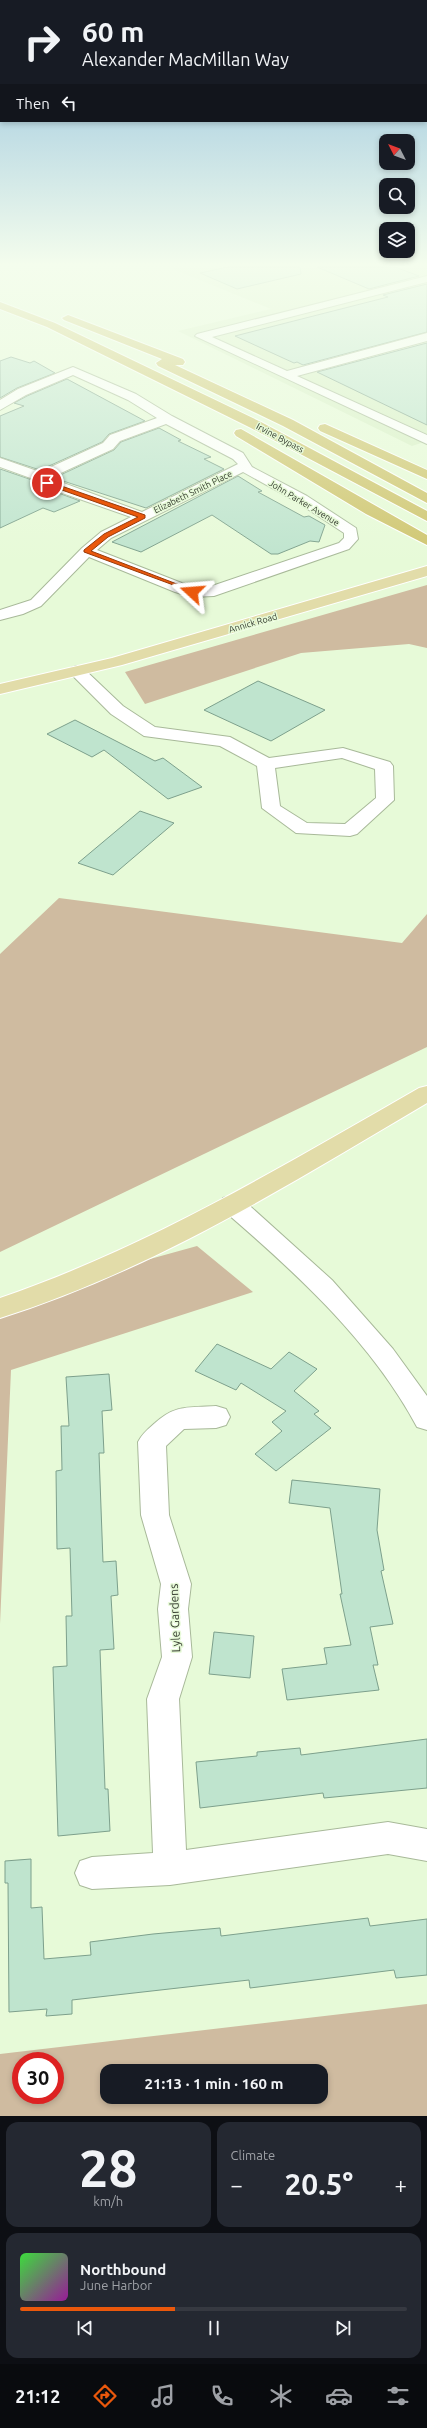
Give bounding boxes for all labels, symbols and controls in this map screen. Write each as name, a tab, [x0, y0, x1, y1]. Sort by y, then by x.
icon: right	[16, 16, 68, 68]
text: 60 m	[82, 16, 144, 47]
text: Alexander MacMillan Way	[82, 49, 289, 69]
icon: left	[58, 92, 80, 114]
text: Then	[16, 95, 50, 112]
north arrow	[379, 134, 415, 170]
map controls	[379, 134, 415, 258]
button: search	[379, 178, 415, 214]
button: layers	[379, 222, 415, 258]
street label: Irvine Bypass	[255, 421, 306, 455]
pin	[30, 466, 64, 500]
street label: Elizabeth Smith Place	[152, 469, 234, 515]
icon: arrive	[36, 472, 58, 494]
street label: John Parker Avenue	[267, 478, 341, 528]
position arrow	[171, 571, 213, 613]
street label: Annick Road	[228, 611, 278, 635]
street label: Lyle Gardens	[167, 1583, 182, 1653]
speed limit sign: 30	[12, 2052, 64, 2104]
text: 21:13 · 1 min · 160 m	[145, 2075, 283, 2092]
text: 28	[79, 2139, 138, 2197]
text: Climate	[231, 2148, 275, 2162]
text: 20.5°	[284, 2167, 353, 2201]
text: −	[231, 2172, 243, 2197]
text: +	[395, 2172, 407, 2197]
text: km/h	[93, 2194, 123, 2208]
text: Northbound	[80, 2261, 166, 2278]
text: June Harbor	[80, 2278, 152, 2292]
icon: previous	[74, 2317, 96, 2339]
icon: pause	[203, 2317, 225, 2339]
icon: next	[332, 2317, 354, 2339]
icon: directions	[91, 2382, 119, 2410]
icon: music	[149, 2382, 177, 2410]
icon: phone	[208, 2382, 236, 2410]
icon: climate	[267, 2382, 295, 2410]
icon: car	[325, 2382, 353, 2410]
icon: filters	[384, 2382, 412, 2410]
text: 21:12	[15, 2386, 60, 2406]

